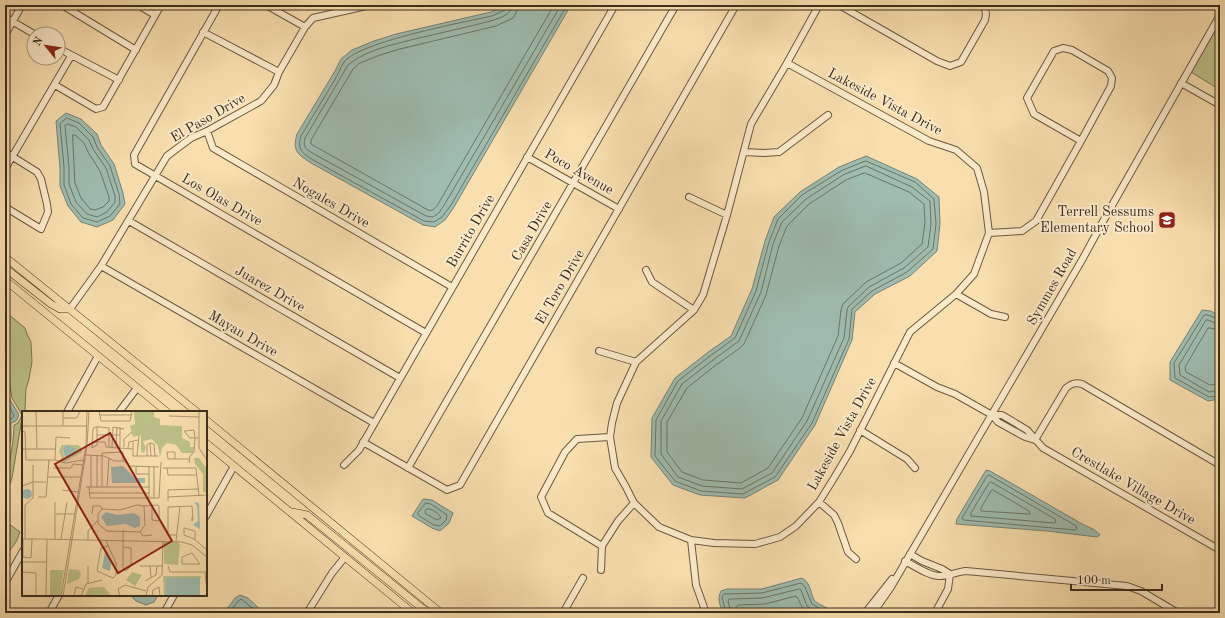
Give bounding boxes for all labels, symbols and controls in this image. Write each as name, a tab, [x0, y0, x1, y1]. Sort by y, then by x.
north arrow	[26, 26, 66, 66]
text: N	[32, 35, 46, 48]
street label: Lakeside Vista Drive	[826, 66, 944, 138]
street label: El Paso Drive	[168, 91, 248, 145]
street label: Poco Avenue	[542, 147, 616, 197]
street label: Los Olas Drive	[179, 171, 265, 229]
street label: Nogales Drive	[290, 175, 372, 231]
street label: Burrito Drive	[444, 192, 498, 270]
street label: Casa Drive	[509, 199, 555, 263]
place label: Terrell Sessums Elementary School	[1040, 205, 1154, 235]
school or university icon: Terrell Sessums Elementary School	[1157, 210, 1177, 230]
street label: Symmes Road	[1024, 246, 1080, 328]
street label: El Toro Drive	[533, 247, 587, 327]
street label: Juarez Drive	[233, 263, 307, 315]
street label: Mayan Drive	[206, 309, 280, 359]
street label: Lakeside Vista Drive	[805, 375, 879, 493]
inset map	[22, 411, 207, 596]
street label: Crestlake Village Drive	[1068, 445, 1198, 527]
scale bar	[1071, 566, 1162, 592]
text: 100 m	[1077, 575, 1111, 587]

